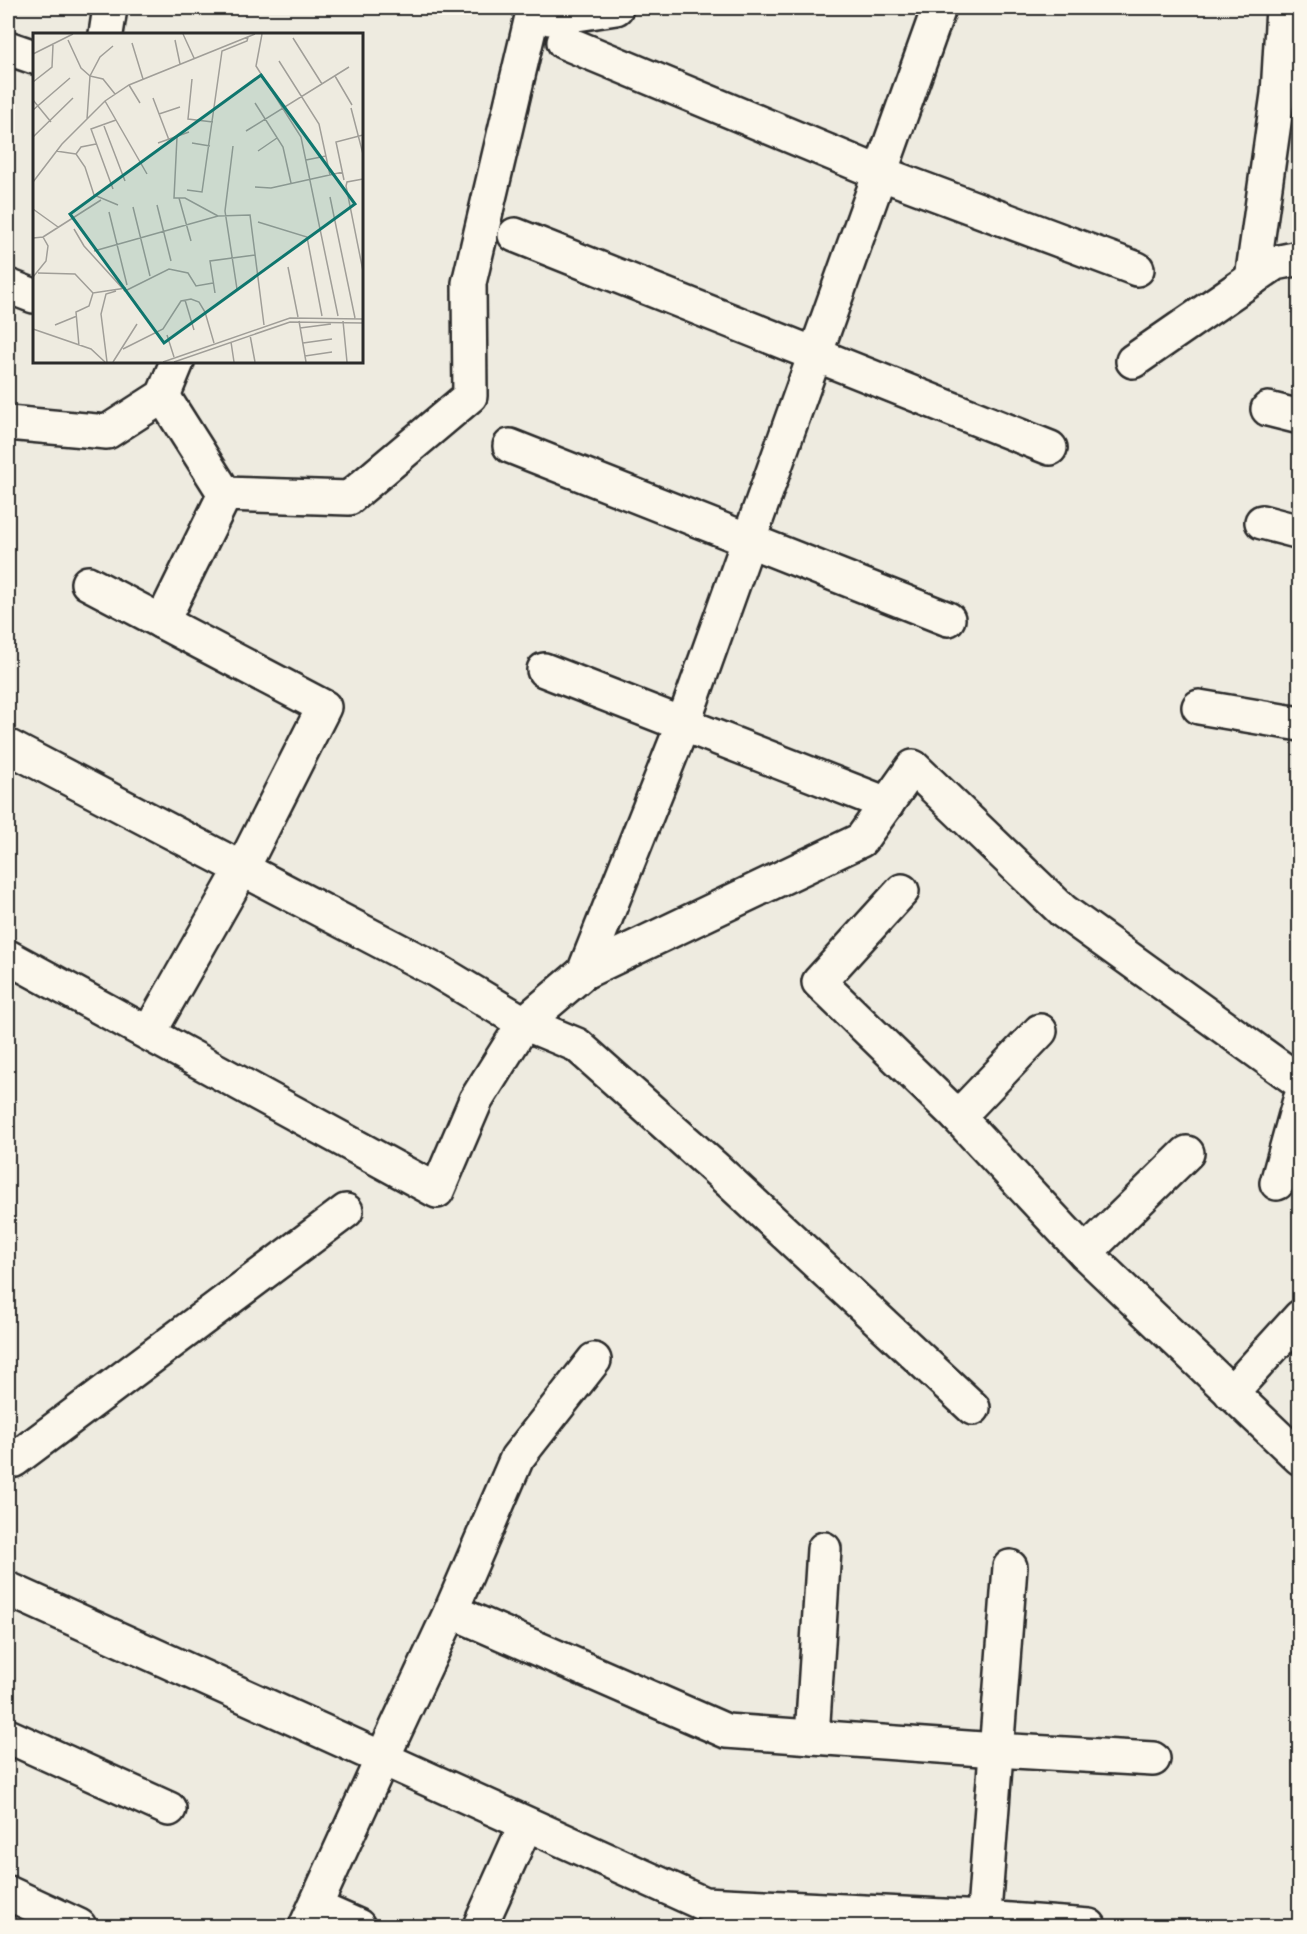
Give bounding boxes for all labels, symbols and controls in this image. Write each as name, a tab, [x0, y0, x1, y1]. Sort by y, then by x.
inset map	[33, 33, 363, 363]

